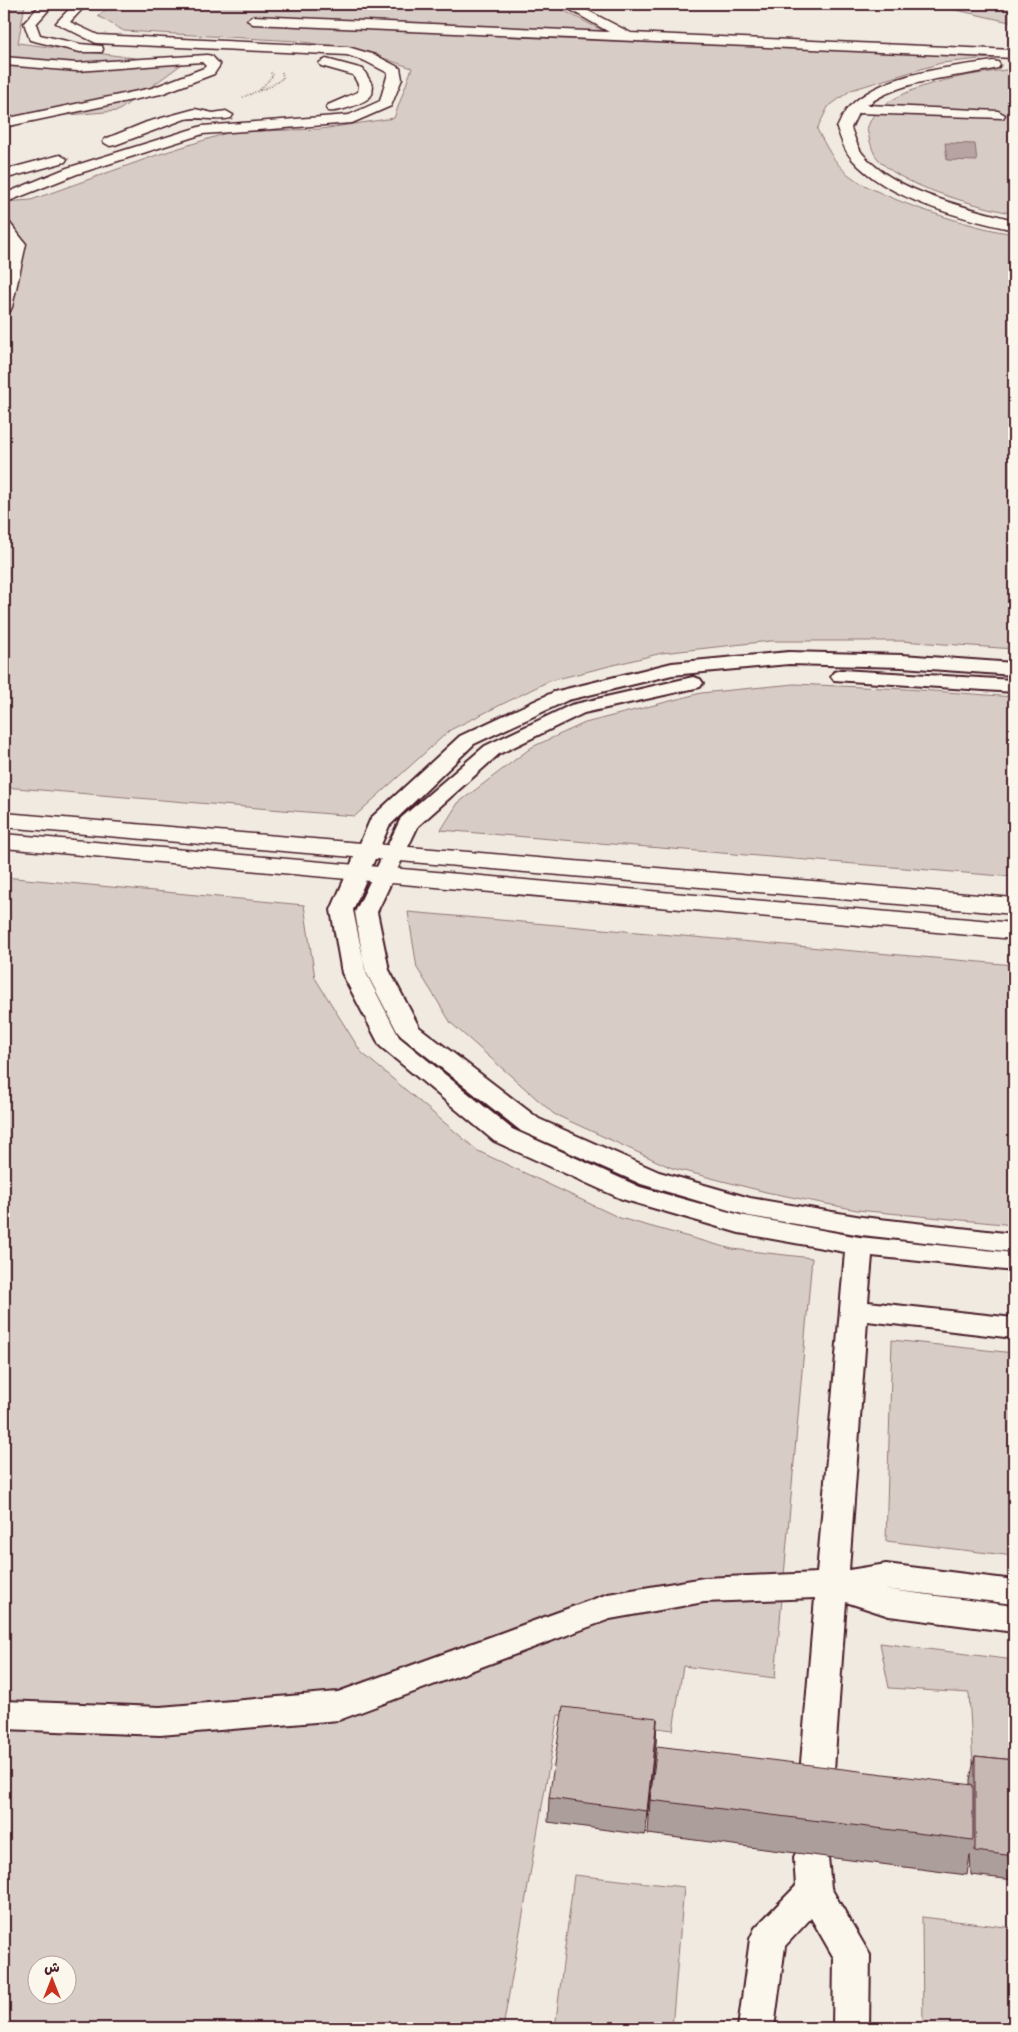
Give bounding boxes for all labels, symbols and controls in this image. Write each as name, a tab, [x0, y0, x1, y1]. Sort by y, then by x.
north arrow	[28, 1954, 78, 2004]
text: ش	[44, 1958, 60, 1976]

